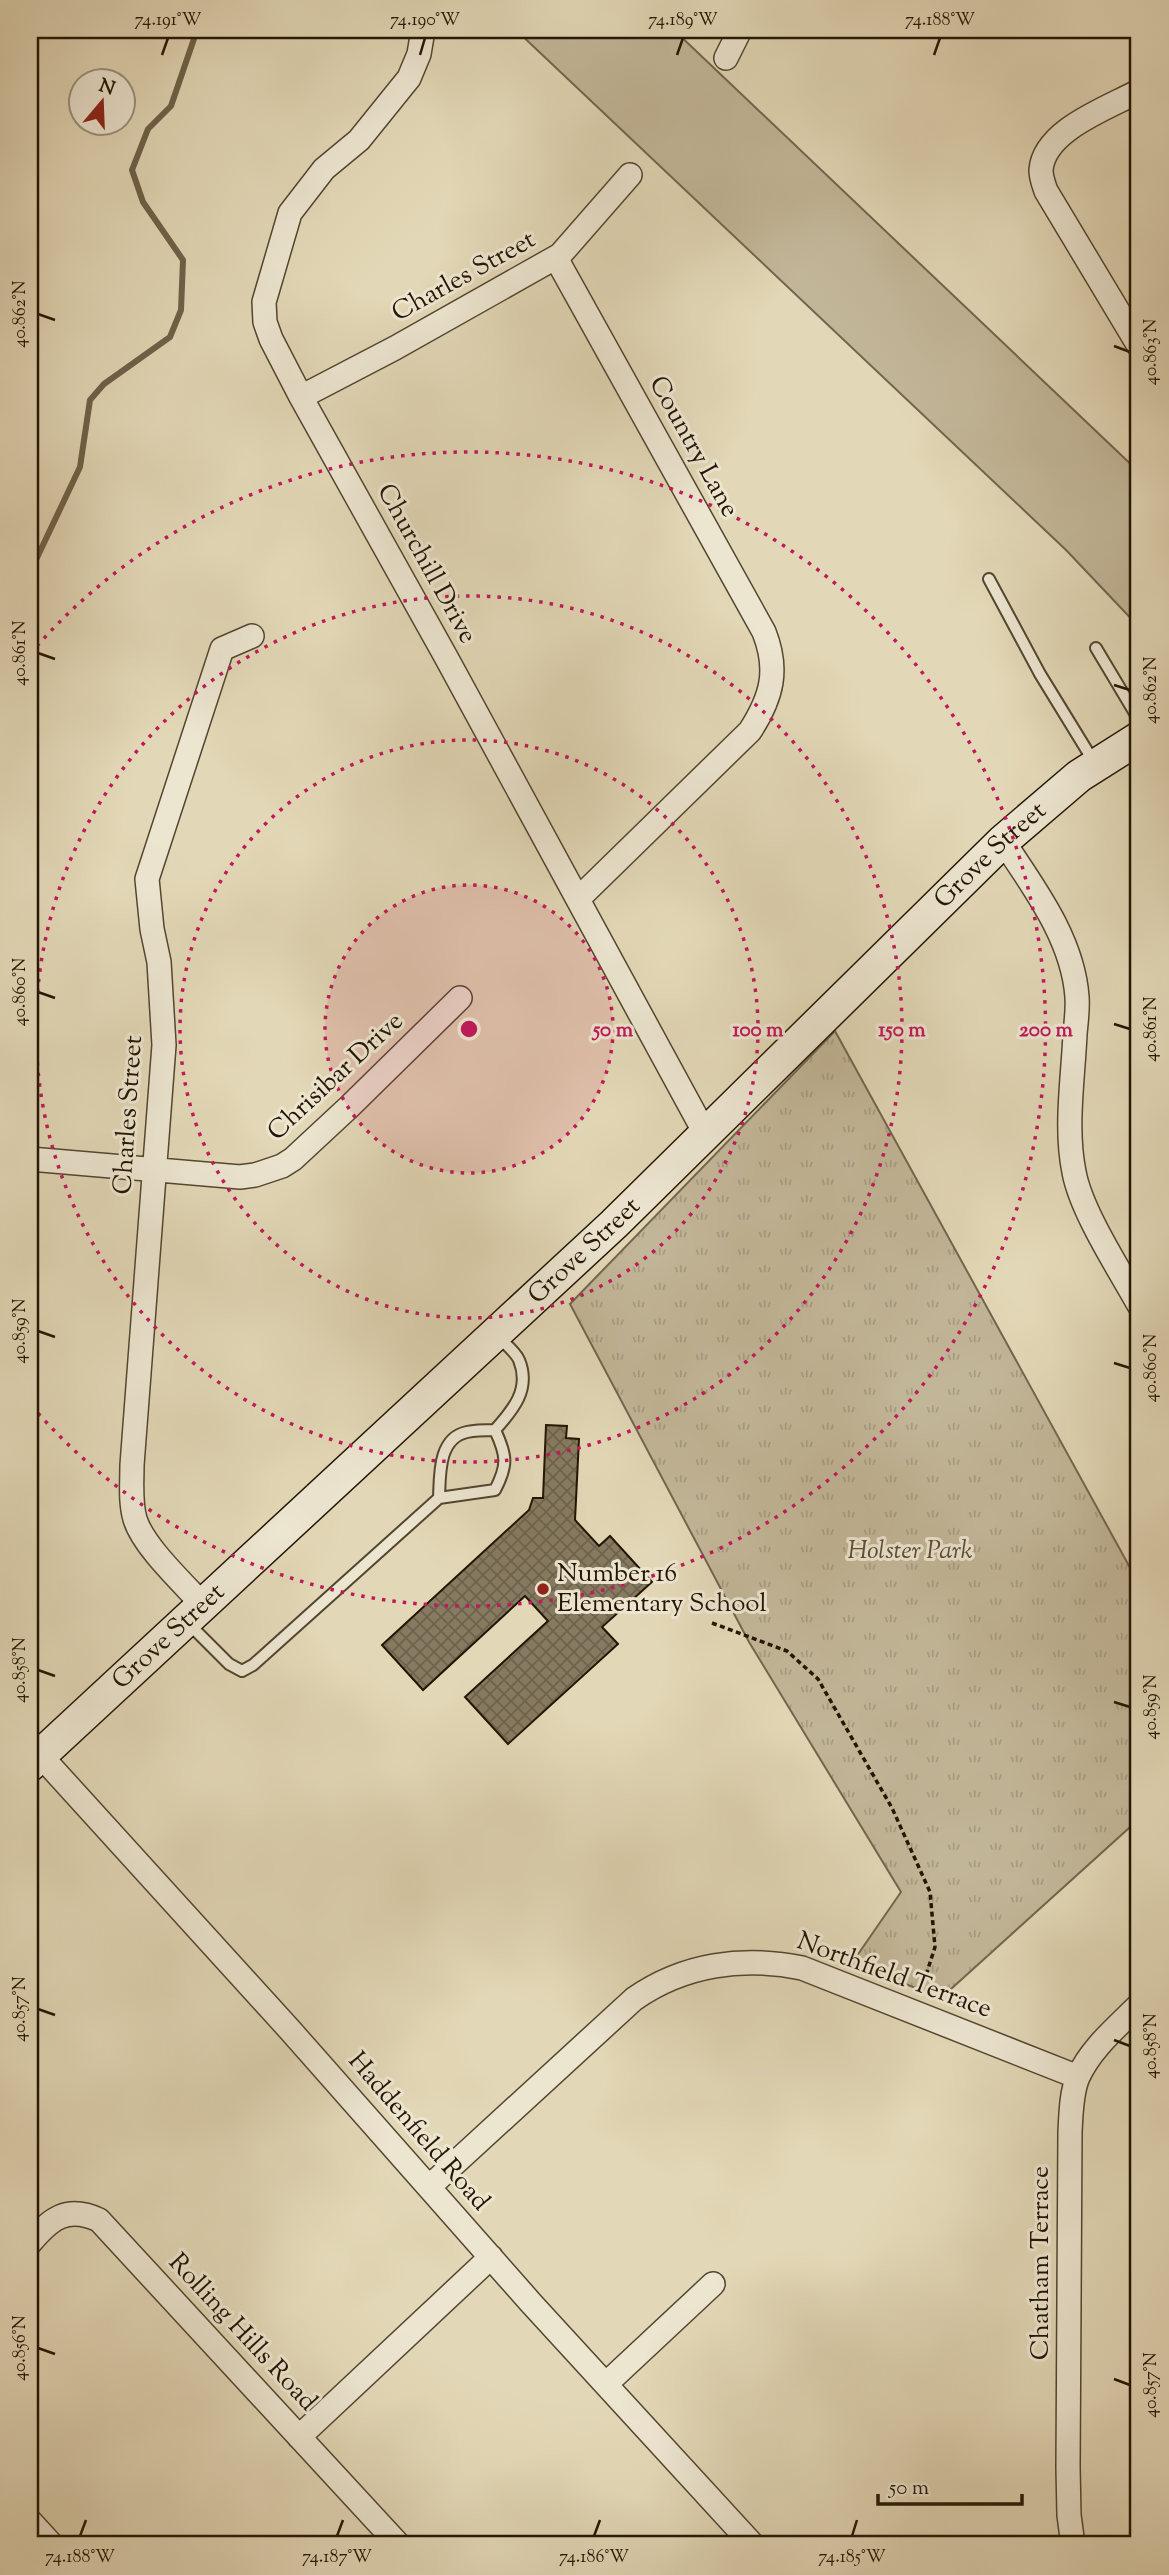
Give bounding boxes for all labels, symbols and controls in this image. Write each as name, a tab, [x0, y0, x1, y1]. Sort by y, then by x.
text: 74.191°W	[135, 8, 201, 34]
text: 74.190°W	[390, 8, 460, 34]
text: 74.189°W	[648, 8, 718, 34]
text: 74.188°W	[905, 8, 975, 34]
north arrow	[66, 66, 136, 136]
text: N	[95, 73, 118, 104]
street label: Charles Street	[385, 222, 543, 332]
text: 40.862°N	[8, 280, 34, 348]
text: 40.863°N	[1139, 319, 1165, 385]
street label: Country Lane	[639, 370, 747, 524]
street label: Churchill Drive	[367, 477, 485, 651]
text: 40.861°N	[8, 620, 34, 686]
text: 40.862°N	[1139, 656, 1165, 724]
street label: Grove Street	[926, 793, 1055, 917]
text: 40.860°N	[8, 958, 34, 1026]
text: 40.861°N	[1139, 996, 1165, 1062]
street label: Chrisibar Drive	[260, 1004, 412, 1150]
text: 50 m	[591, 1016, 634, 1046]
text: 100 m	[733, 1016, 784, 1046]
text: 150 m	[878, 1016, 926, 1046]
text: 200 m	[1019, 1016, 1074, 1046]
centre of rings	[457, 1017, 481, 1041]
street label: Charles Street	[105, 1034, 153, 1196]
street label: Grove Street	[520, 1189, 649, 1313]
text: 40.859°N	[8, 1298, 34, 1364]
text: 40.860°N	[1139, 1334, 1165, 1402]
park label: Holster Park	[847, 1533, 973, 1570]
place label: Number 16 Elementary School	[557, 1556, 767, 1623]
street label: Grove Street	[104, 1575, 233, 1698]
marker: Number 16 Elementary School	[535, 1581, 551, 1597]
text: 40.858°N	[8, 1637, 34, 1703]
text: 40.859°N	[1139, 1674, 1165, 1740]
street label: Northfield Terrace	[791, 1924, 997, 2028]
text: 40.857°N	[8, 1976, 34, 2042]
text: 40.858°N	[1139, 2013, 1165, 2079]
street label: Haddenfield Road	[338, 2044, 498, 2220]
street label: Chatham Terrace	[1023, 2166, 1060, 2360]
street label: Rolling Hills Road	[159, 2246, 325, 2420]
text: 40.856°N	[8, 2315, 34, 2381]
text: 40.857°N	[1139, 2352, 1165, 2418]
scale bar	[878, 2463, 1022, 2507]
text: 50 m	[888, 2474, 929, 2504]
text: 74.188°W	[45, 2545, 115, 2571]
text: 74.187°W	[302, 2545, 372, 2571]
text: 74.186°W	[559, 2545, 629, 2571]
text: 74.185°W	[818, 2545, 886, 2571]

